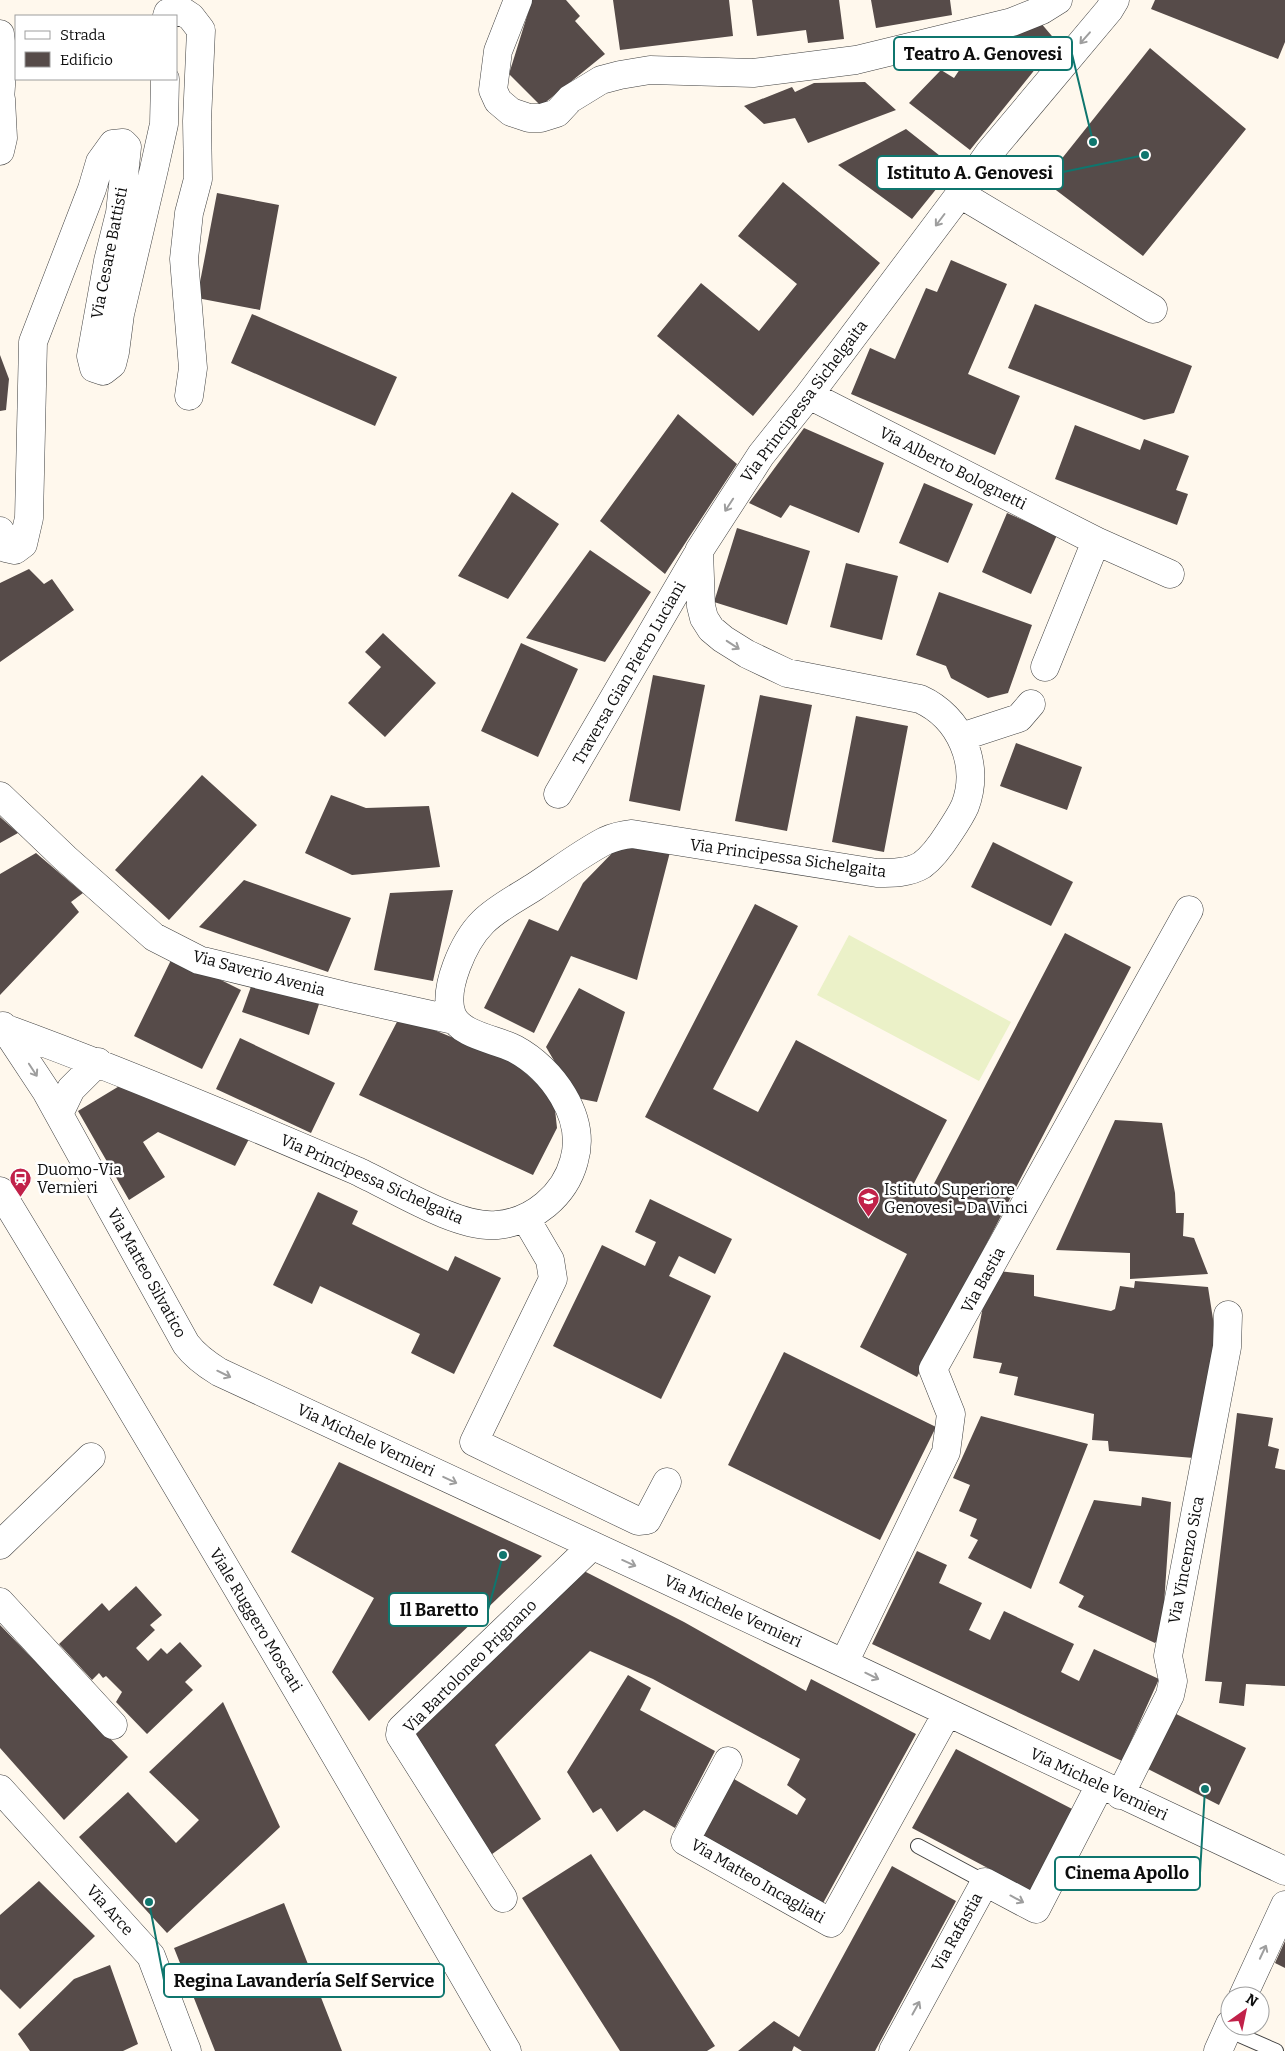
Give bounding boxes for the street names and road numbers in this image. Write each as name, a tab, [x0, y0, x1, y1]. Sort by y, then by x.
street label: Via Cesare Battisti	[87, 185, 131, 320]
street label: Via Principessa Sichelgaita	[737, 316, 871, 486]
street label: Via Alberto Bolognetti	[876, 423, 1030, 514]
street label: Traversa Gian Pietro Luciani	[569, 578, 689, 768]
street label: Via Principessa Sichelgaita	[689, 835, 888, 881]
street label: Via Saverio Avenia	[191, 946, 327, 1000]
street label: Via Principessa Sichelgaita	[278, 1130, 467, 1228]
street label: Via Matteo Silvatico	[104, 1205, 190, 1341]
street label: Via Bastia	[957, 1244, 1009, 1316]
street label: Via Michele Vernieri	[294, 1400, 438, 1480]
street label: Via Vincenzo Sica	[1164, 1494, 1208, 1625]
street label: Viale Ruggero Moscati	[206, 1545, 307, 1695]
street label: Via Michele Vernieri	[661, 1571, 805, 1651]
street label: Via Bartoloneo Prignano	[399, 1595, 541, 1737]
street label: Via Michele Vernieri	[1027, 1744, 1171, 1824]
street label: Via Matteo Incagliati	[688, 1835, 829, 1927]
street label: Via Arce	[82, 1881, 138, 1939]
street label: Via Rafastia	[928, 1889, 986, 1975]

